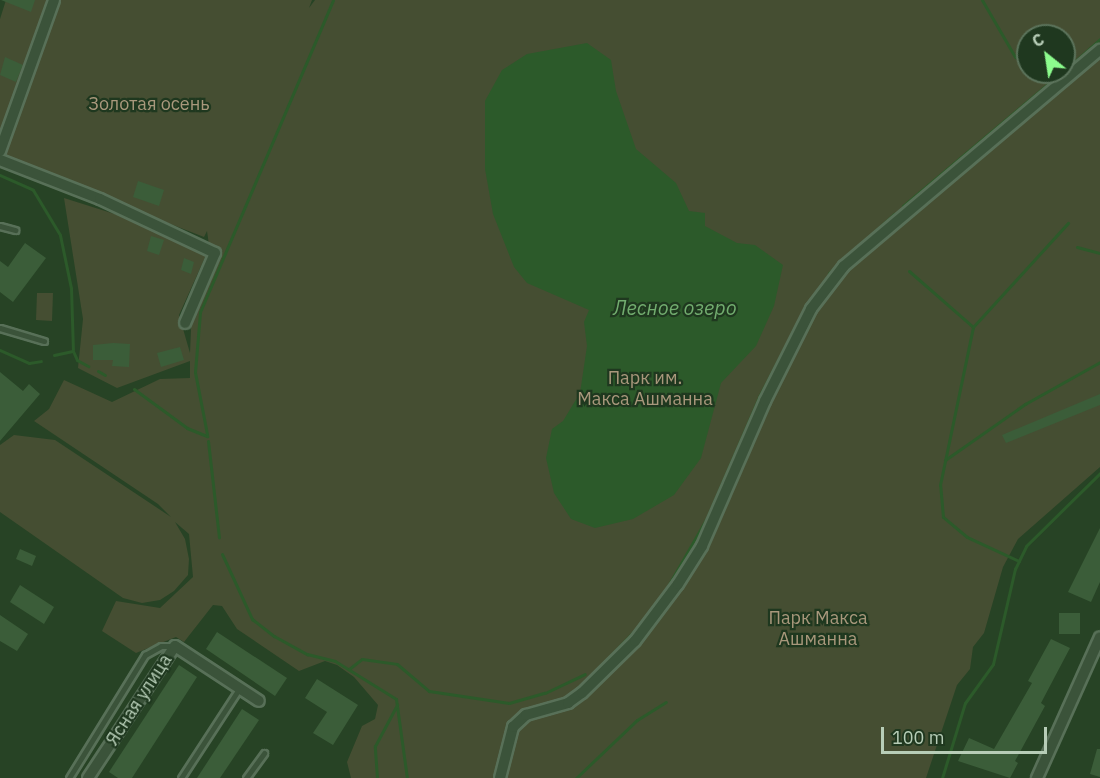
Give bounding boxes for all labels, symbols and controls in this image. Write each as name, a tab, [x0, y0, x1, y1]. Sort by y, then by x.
north arrow	[1016, 24, 1076, 84]
text: С	[1028, 29, 1048, 51]
park label: Золотая осень	[88, 93, 210, 115]
water label: Лесное озеро	[613, 295, 737, 319]
park label: Парк им. Макса Ашманна	[577, 368, 713, 410]
park label: Парк Макса Ашманна	[768, 608, 868, 650]
street label: Ясная улица	[101, 650, 177, 750]
scale bar	[884, 715, 1050, 753]
text: 100 m	[892, 726, 944, 749]

